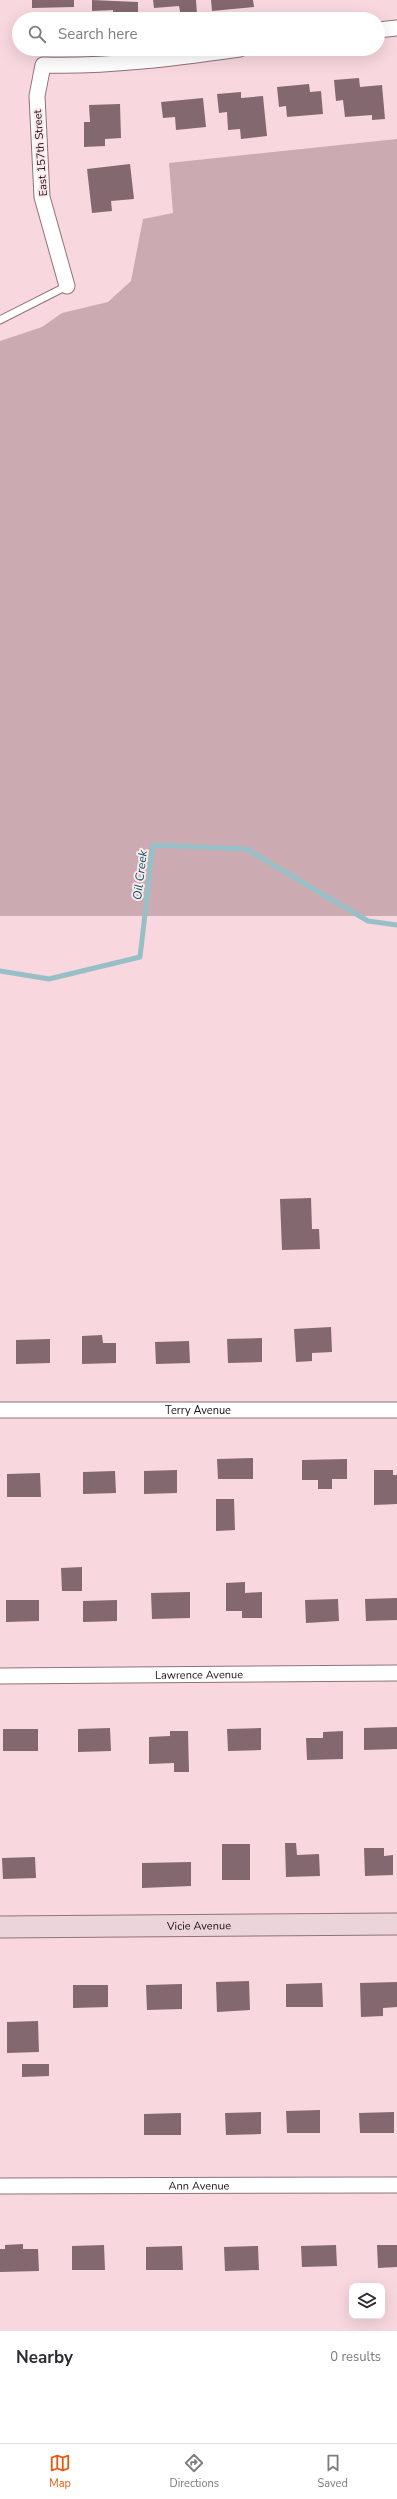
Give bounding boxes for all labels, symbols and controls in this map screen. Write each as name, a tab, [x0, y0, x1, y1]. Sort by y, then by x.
search box	[12, 12, 385, 56]
icon: search	[26, 23, 48, 45]
text: Search here	[58, 24, 138, 44]
street label: East 157th Street	[30, 109, 51, 197]
water label: Oil Creek	[129, 848, 151, 901]
street label: Terry Avenue	[165, 1403, 231, 1418]
street label: Lawrence Avenue	[155, 1667, 243, 1683]
street label: Vicie Avenue	[166, 1918, 231, 1934]
street label: Ann Avenue	[169, 2178, 230, 2194]
map controls	[349, 2283, 385, 2319]
button: layers	[349, 2283, 385, 2319]
text: Nearby	[16, 2346, 73, 2369]
text: 0 results	[330, 2348, 381, 2366]
tab: Map	[49, 2452, 71, 2491]
tab: Directions	[169, 2452, 219, 2491]
tab: Saved	[317, 2452, 348, 2491]

